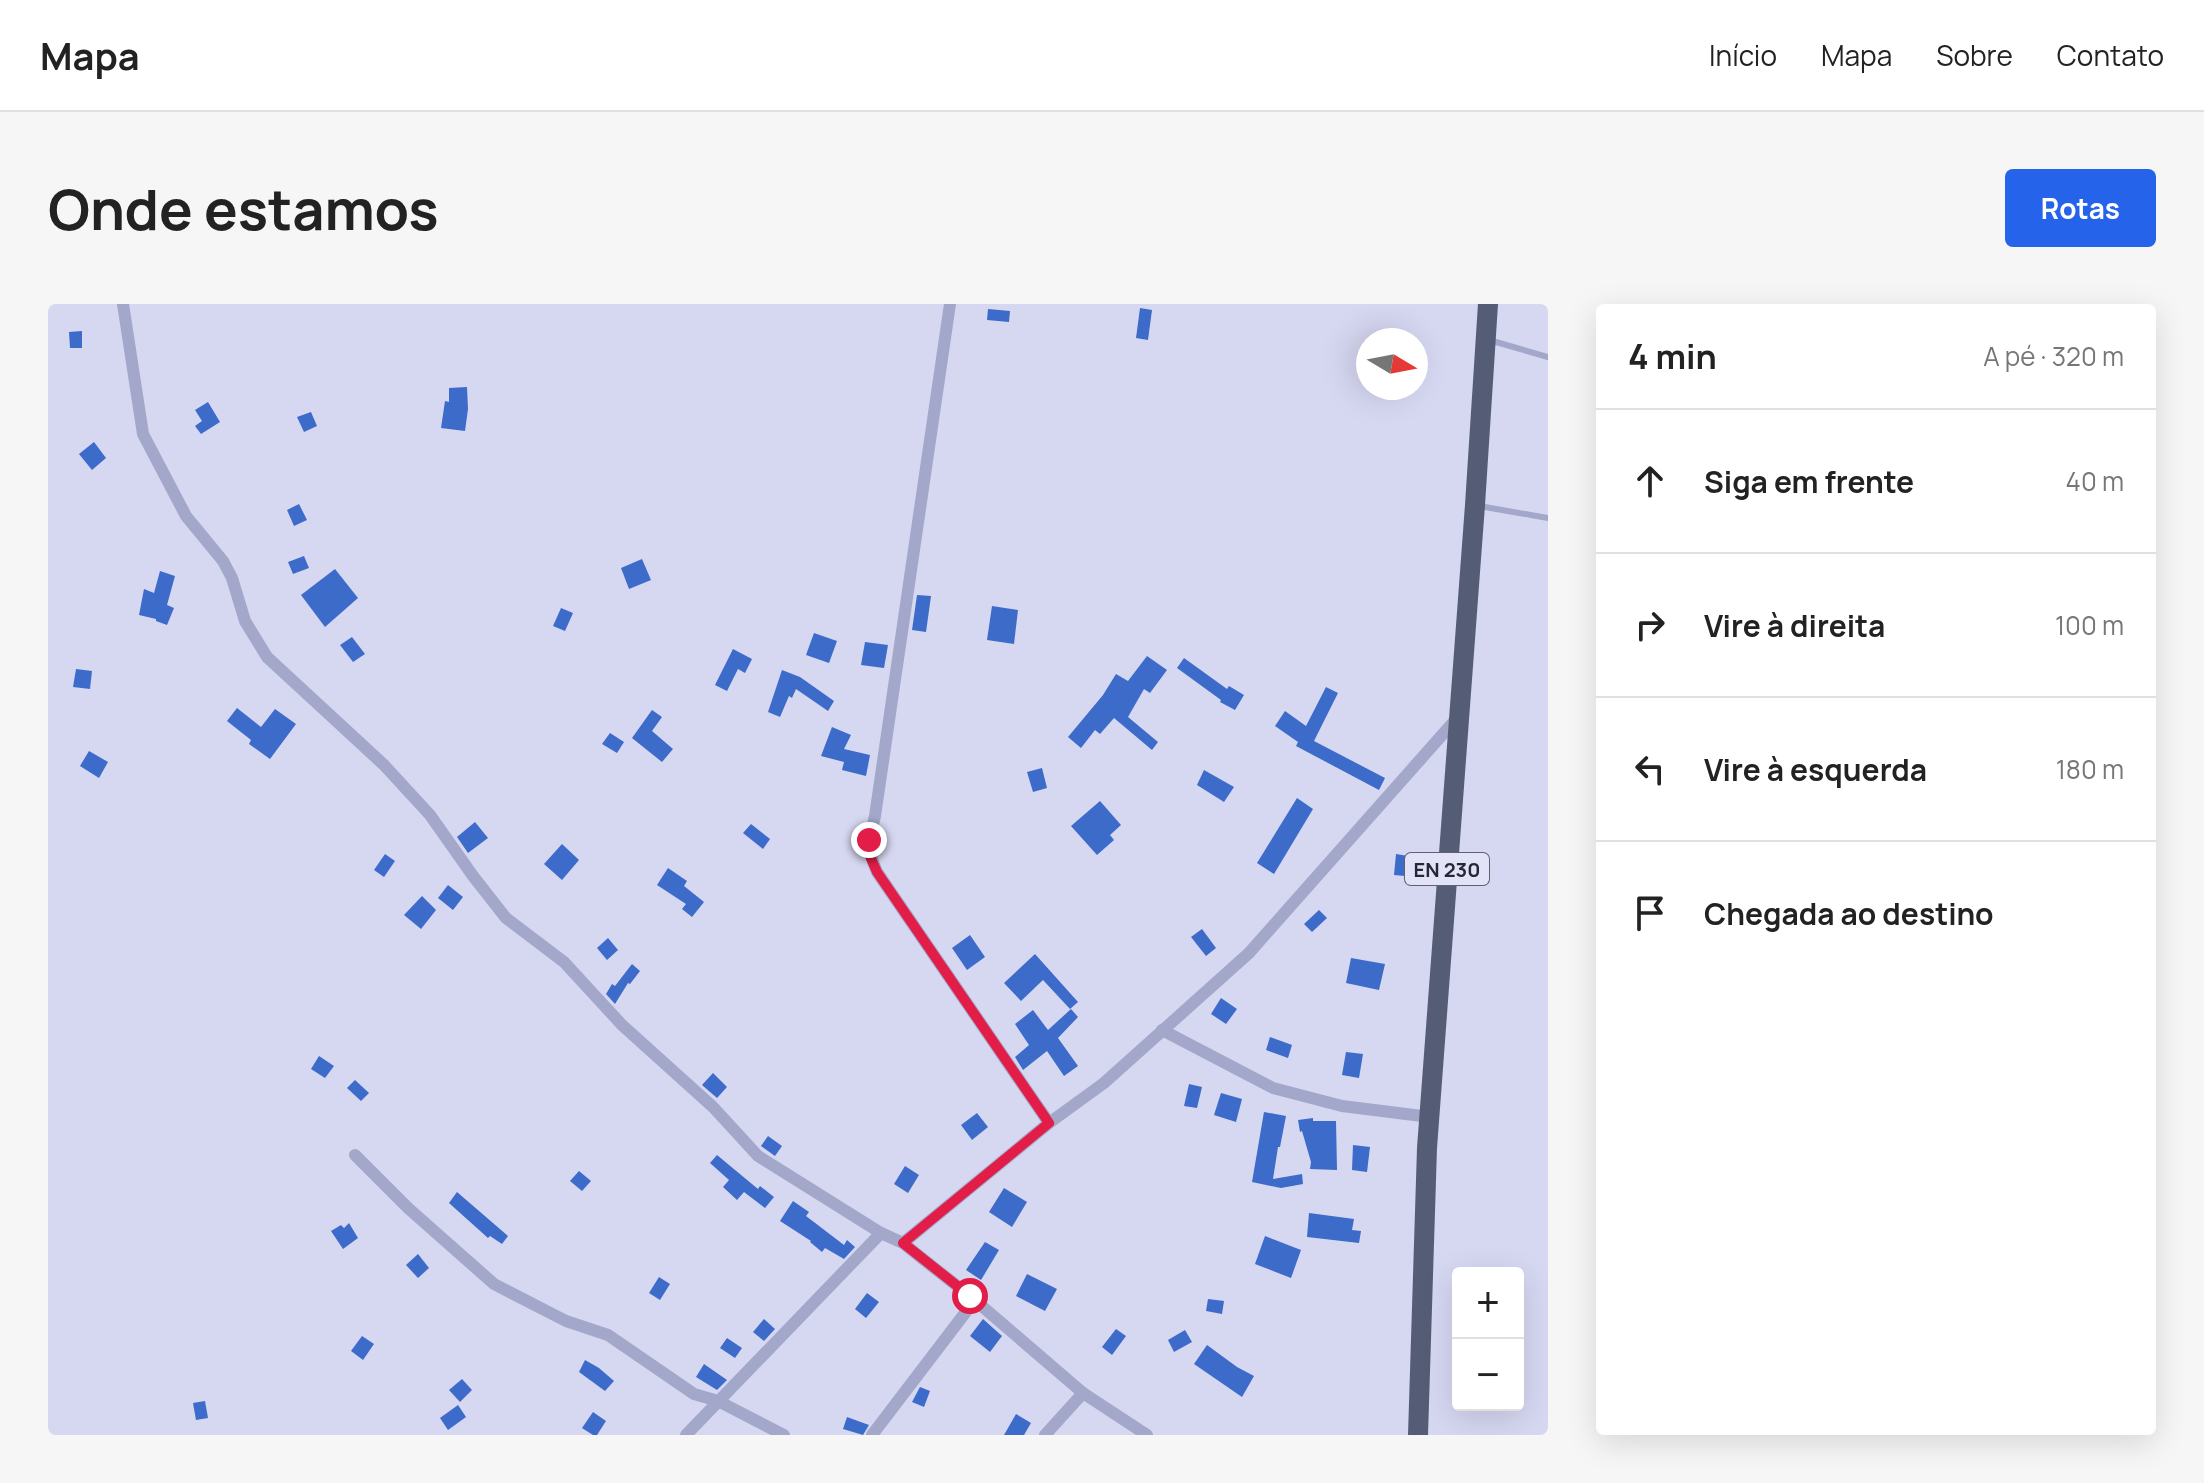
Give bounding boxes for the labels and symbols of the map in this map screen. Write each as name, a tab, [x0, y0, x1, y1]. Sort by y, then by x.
north arrow	[1356, 328, 1428, 400]
route end	[851, 822, 887, 858]
road number: EN 230	[1405, 853, 1489, 885]
route start	[952, 1278, 988, 1314]

